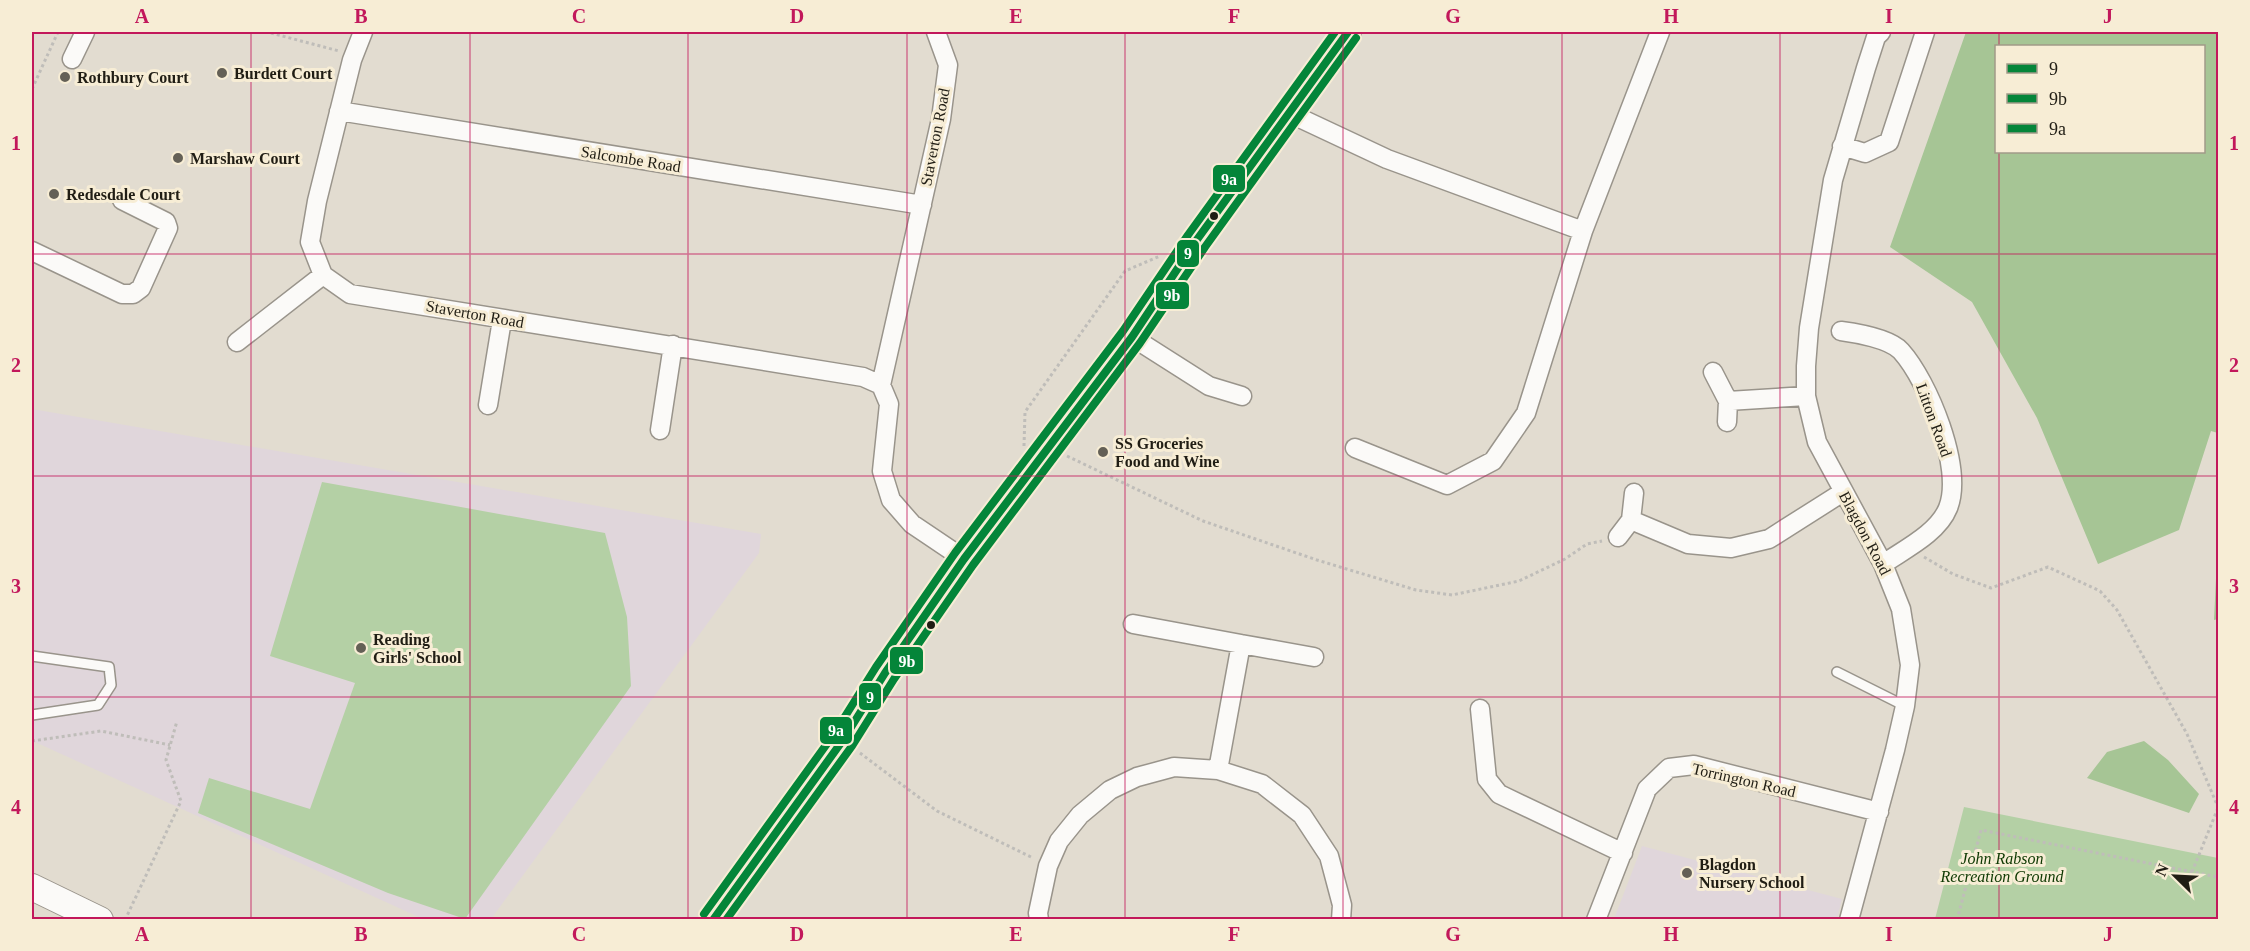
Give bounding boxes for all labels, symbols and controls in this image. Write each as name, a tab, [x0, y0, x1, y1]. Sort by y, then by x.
text: A	[135, 5, 150, 27]
text: B	[354, 5, 368, 27]
text: C	[572, 5, 586, 27]
text: D	[790, 5, 804, 27]
text: E	[1009, 5, 1023, 27]
text: F	[1228, 5, 1240, 27]
text: G	[1445, 5, 1461, 27]
text: H	[1663, 5, 1679, 27]
text: I	[1885, 5, 1893, 27]
text: J	[2103, 5, 2113, 27]
legend	[1995, 45, 2205, 153]
text: 9	[2049, 59, 2058, 79]
place label: Burdett Court	[234, 65, 333, 82]
marker: Burdett Court	[215, 66, 229, 80]
place label: Rothbury Court	[77, 69, 189, 87]
marker: Rothbury Court	[58, 70, 72, 84]
street label: Staverton Road	[917, 87, 953, 187]
text: 9b	[2049, 89, 2067, 109]
text: 9a	[2049, 119, 2066, 139]
text: 1	[11, 132, 21, 154]
text: 1	[2229, 132, 2239, 154]
street label: Salcombe Road	[580, 143, 682, 175]
place label: Marshaw Court	[190, 150, 300, 167]
marker: Marshaw Court	[171, 151, 185, 165]
line badge: 9a	[1212, 164, 1246, 193]
text: 9a	[1221, 171, 1237, 188]
place label: Redesdale Court	[66, 186, 181, 203]
marker: Redesdale Court	[47, 187, 61, 201]
unlabelled marker	[1208, 210, 1220, 222]
line badge: 9	[1176, 239, 1200, 268]
text: 9	[1184, 245, 1192, 262]
line badge: 9b	[1155, 281, 1190, 310]
text: 9b	[1164, 287, 1181, 304]
street label: Staverton Road	[425, 297, 525, 331]
text: 2	[11, 354, 21, 376]
text: 2	[2229, 354, 2239, 376]
street label: Litton Road	[1913, 381, 1955, 459]
place label: SS Groceries Food and Wine	[1115, 435, 1219, 470]
marker: SS Groceries Food and Wine	[1096, 445, 1110, 459]
street label: Blagdon Road	[1835, 488, 1894, 578]
text: 3	[11, 575, 21, 597]
text: 3	[2229, 575, 2239, 597]
unlabelled marker	[925, 619, 937, 631]
place label: Reading Girls' School	[373, 631, 462, 666]
marker: Reading Girls' School	[354, 641, 368, 655]
line badge: 9b	[889, 646, 924, 675]
text: 9b	[899, 653, 916, 670]
line badge: 9	[858, 682, 882, 711]
text: 9	[866, 689, 874, 706]
line badge: 9a	[819, 716, 853, 745]
text: 9a	[828, 722, 844, 739]
street label: Torrington Road	[1690, 760, 1798, 801]
text: 4	[11, 796, 21, 818]
text: 4	[2229, 796, 2239, 818]
north arrow	[2145, 846, 2205, 906]
park label: John Rabson Recreation Ground	[1940, 850, 2064, 885]
place label: Blagdon Nursery School	[1699, 856, 1805, 892]
text: N	[2152, 861, 2172, 879]
marker: Blagdon Nursery School	[1680, 866, 1694, 880]
text: A	[135, 923, 150, 945]
text: B	[354, 923, 368, 945]
text: C	[572, 923, 586, 945]
text: D	[790, 923, 804, 945]
text: E	[1009, 923, 1023, 945]
text: F	[1228, 923, 1240, 945]
text: G	[1445, 923, 1461, 945]
text: H	[1663, 923, 1679, 945]
text: I	[1885, 923, 1893, 945]
text: J	[2103, 923, 2113, 945]

